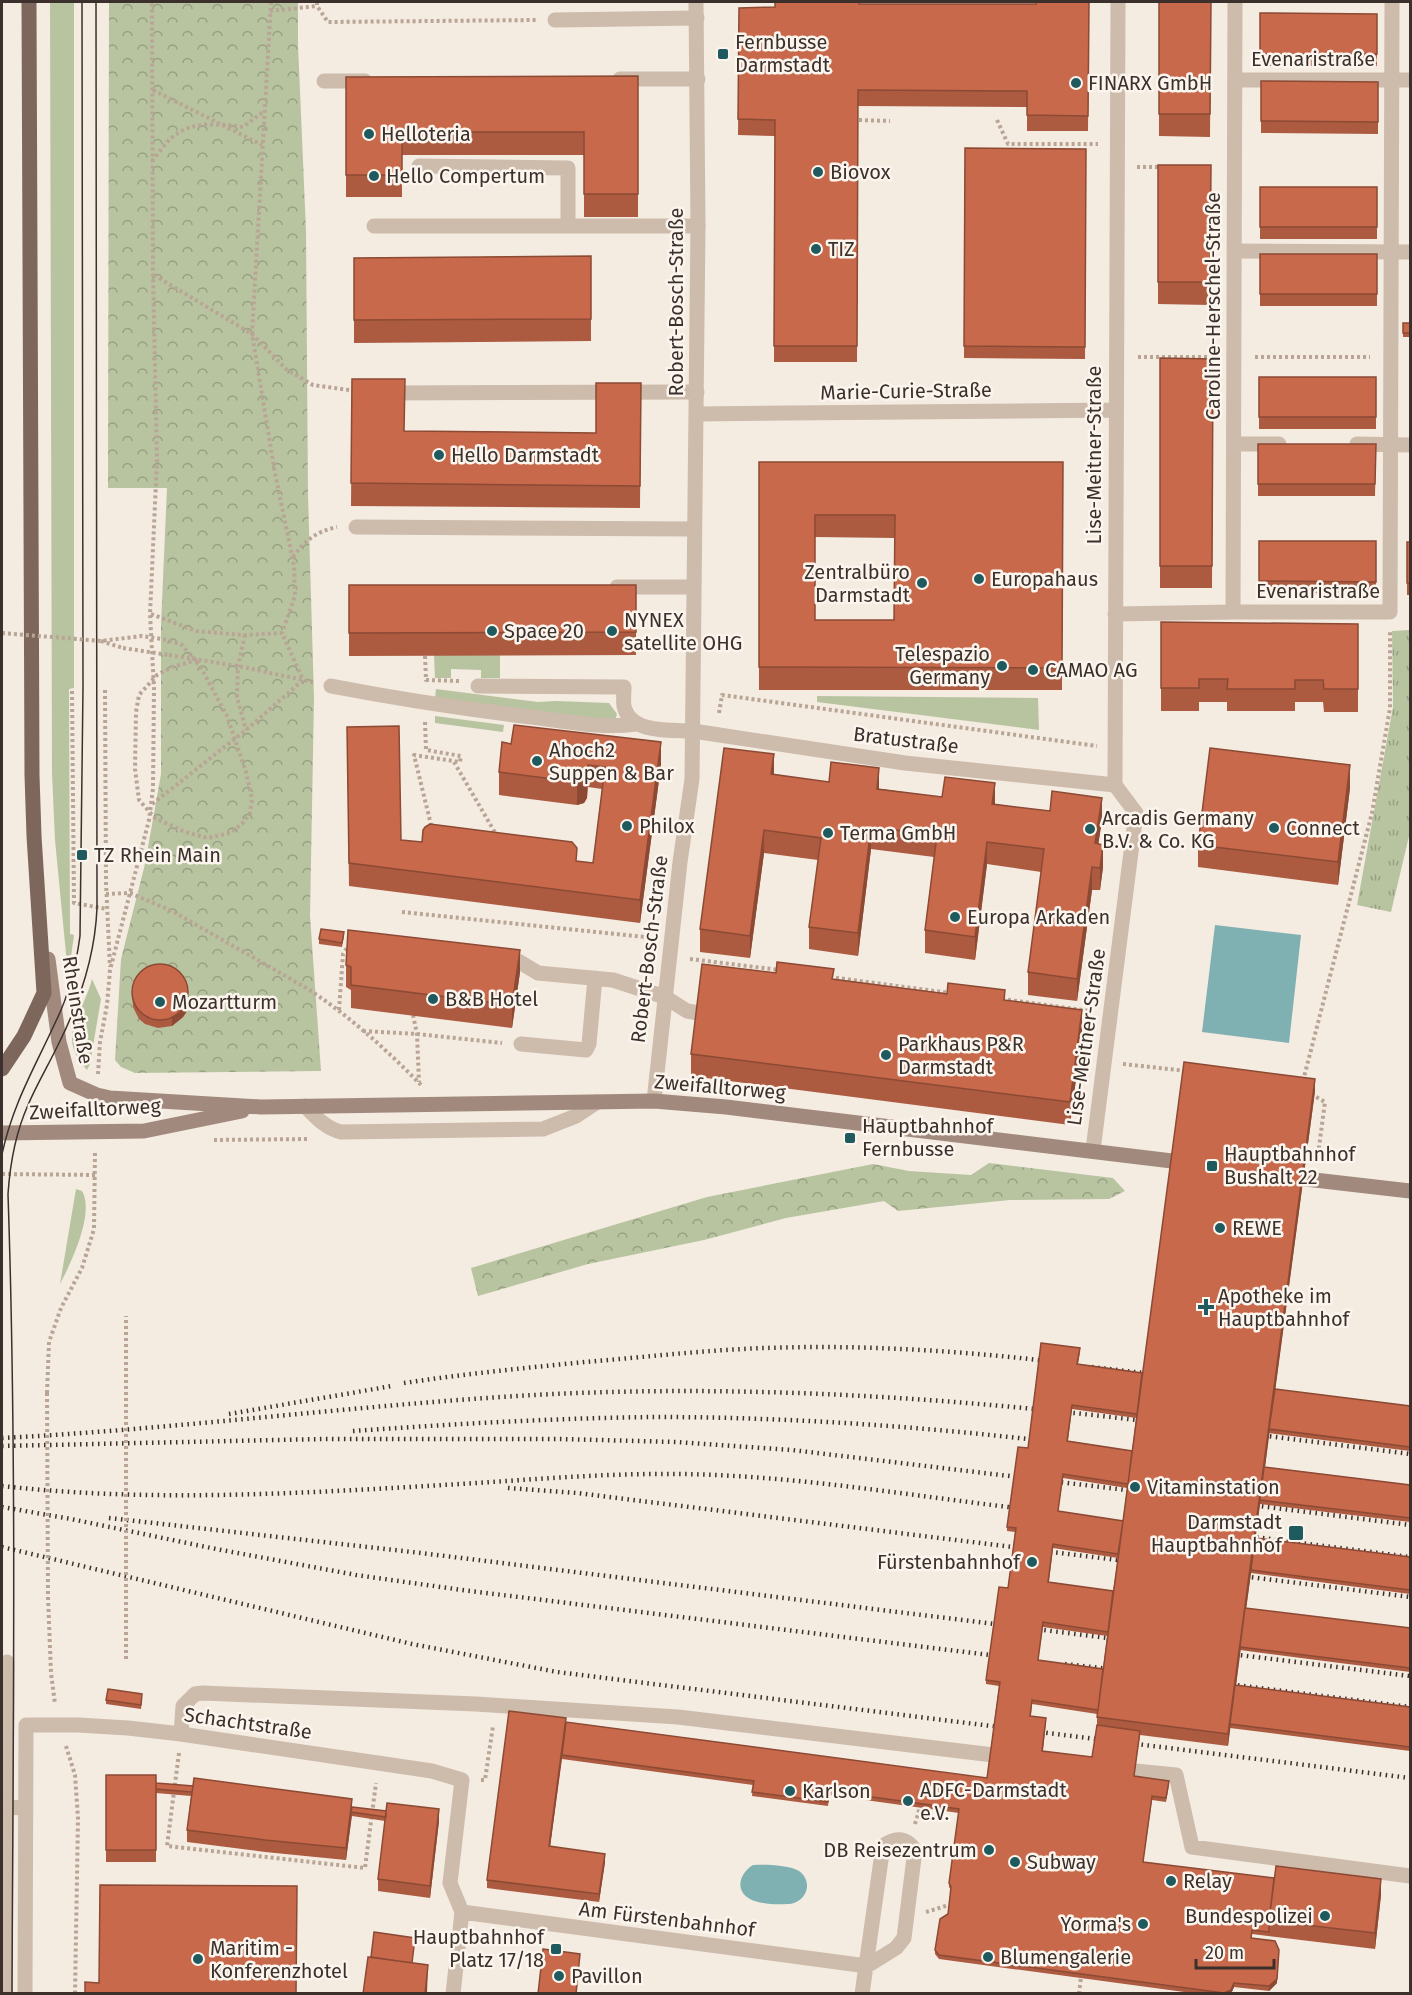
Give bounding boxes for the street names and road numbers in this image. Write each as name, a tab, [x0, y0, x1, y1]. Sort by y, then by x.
street label: Evenaristraße	[1251, 47, 1375, 71]
street label: Caroline-Herschel-Straße	[1201, 192, 1225, 420]
street label: Robert-Bosch-Straße	[664, 208, 688, 396]
street label: Lise-Meitner-Straße	[1082, 366, 1106, 544]
street label: Marie-Curie-Straße	[820, 378, 992, 404]
street label: Evenaristraße	[1256, 579, 1380, 603]
street label: Bratustraße	[852, 722, 960, 758]
street label: Robert-Bosch-Straße	[626, 854, 672, 1044]
street label: Lise-Meitner-Straße	[1062, 947, 1110, 1127]
street label: Rheinstraße	[58, 954, 98, 1066]
street label: Zweifalltorweg	[653, 1069, 787, 1105]
street label: Zweifalltorweg	[29, 1094, 162, 1124]
street label: Schachtstraße	[183, 1702, 313, 1744]
street label: Am Fürstenbahnhof	[578, 1896, 758, 1942]

